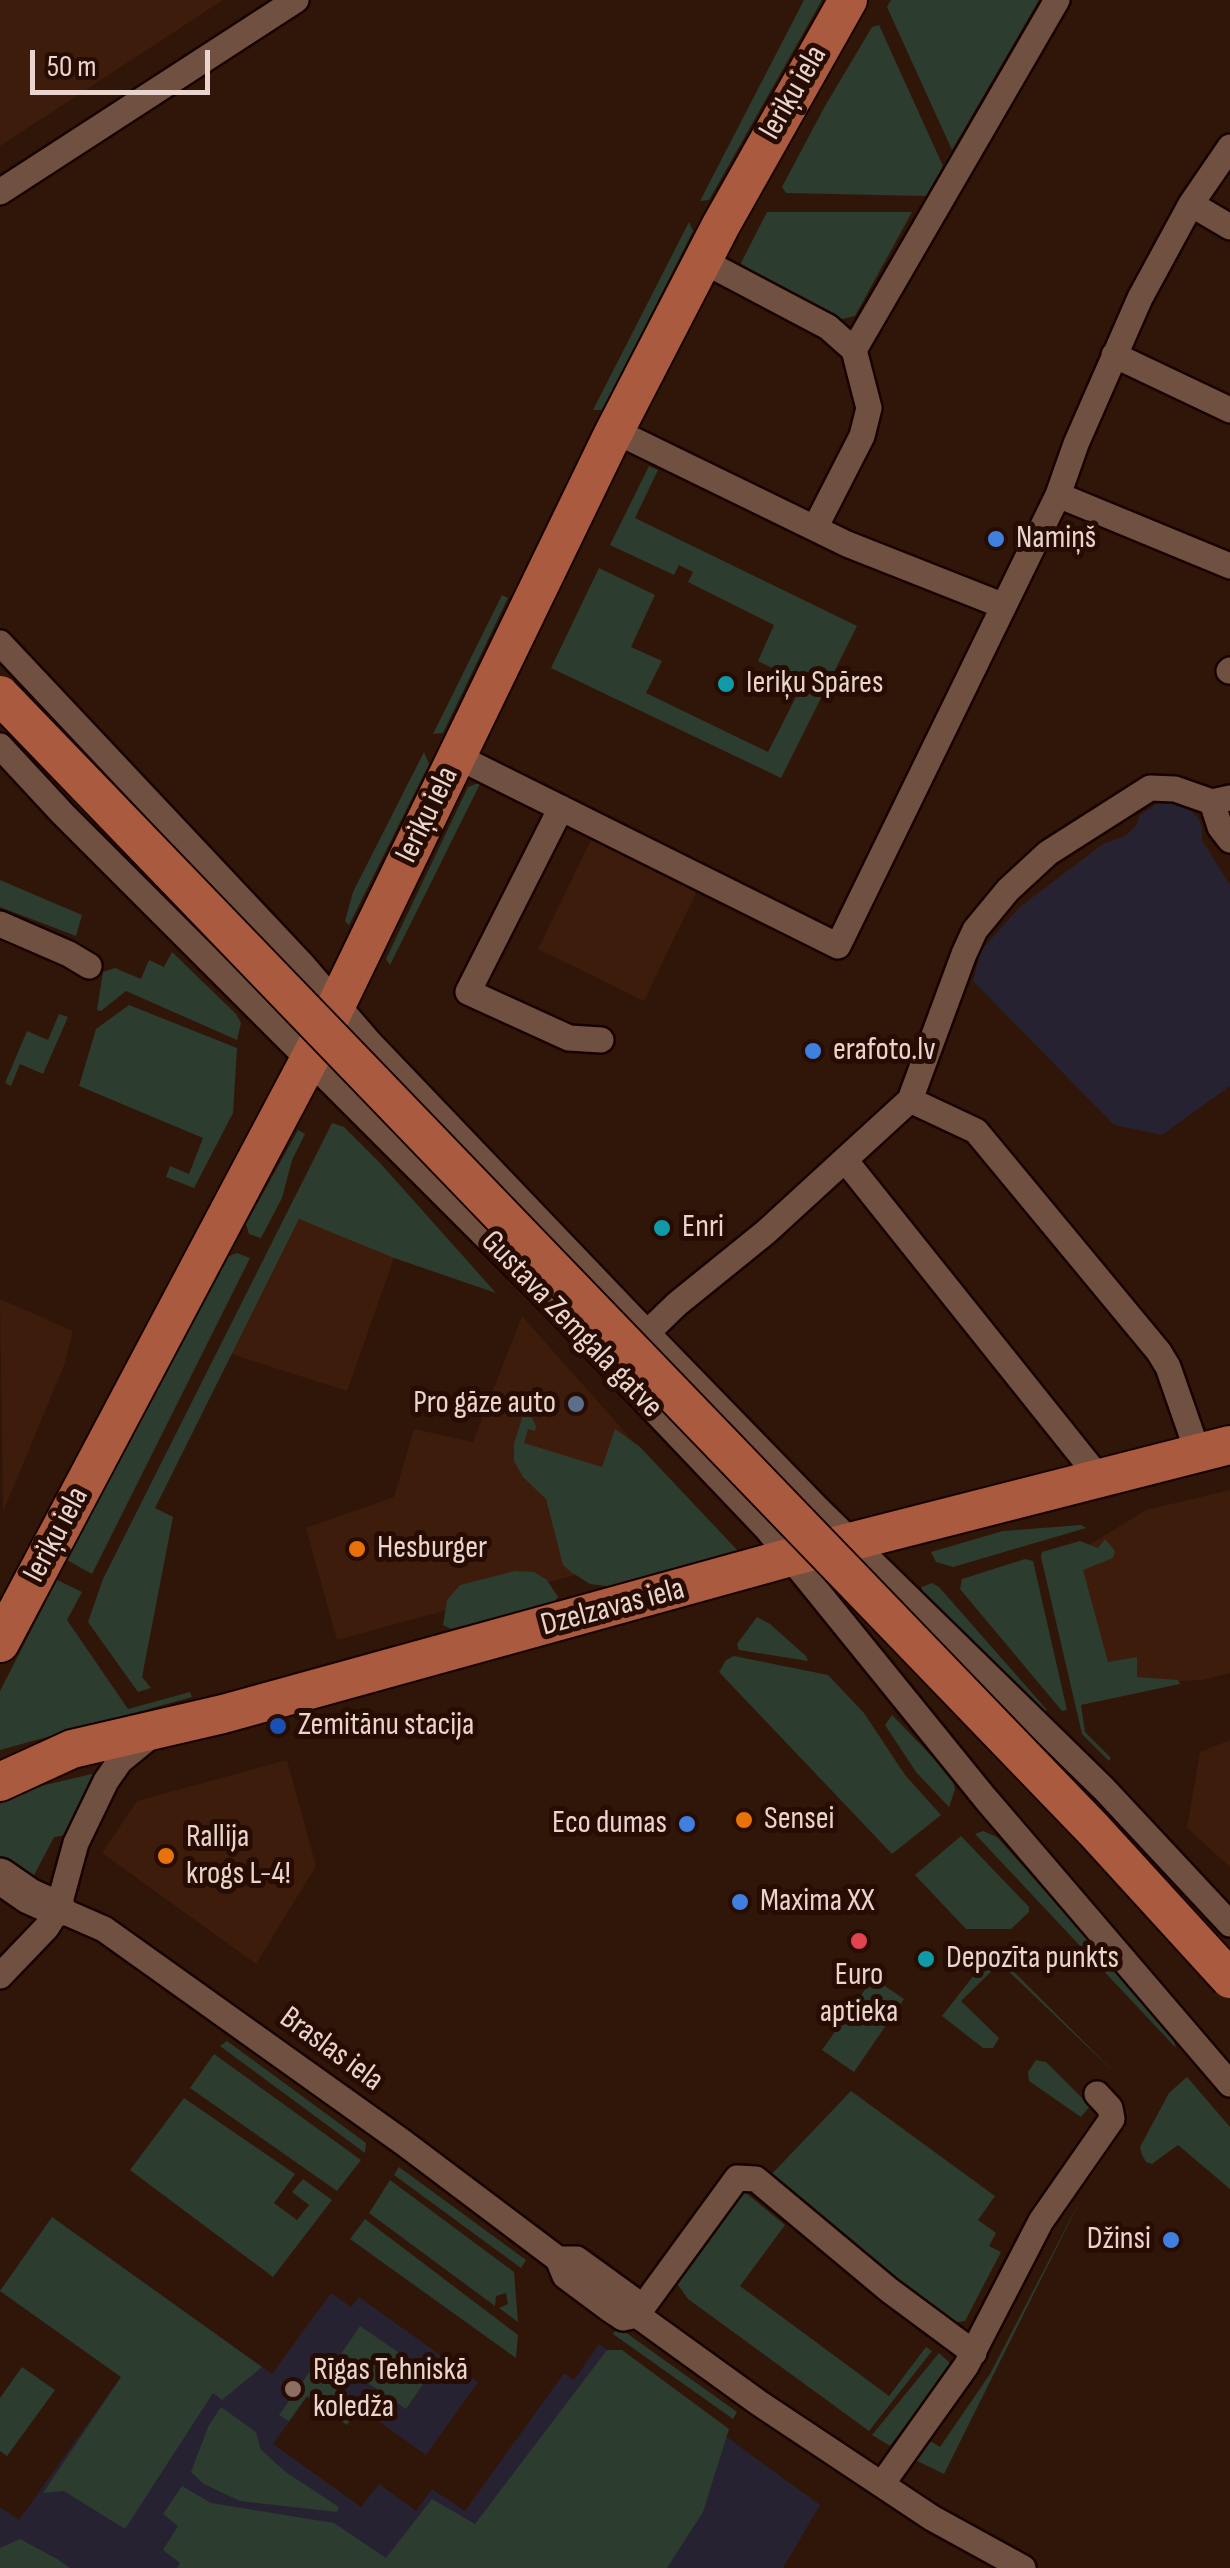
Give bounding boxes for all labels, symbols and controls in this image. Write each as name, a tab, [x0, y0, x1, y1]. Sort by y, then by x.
scale bar	[35, 30, 215, 92]
street label: Ieriķu iela	[752, 39, 836, 147]
text: 50 m	[47, 49, 96, 85]
place label: Namiņš	[1016, 520, 1096, 558]
marker: Namiņš	[985, 528, 1007, 550]
place label: Ieriķu Spāres	[746, 665, 883, 703]
marker: Ieriķu Spāres	[715, 673, 737, 695]
street label: Ieriķu iela	[388, 761, 468, 869]
place label: erafoto.lv	[833, 1032, 936, 1070]
marker: erafoto.lv	[802, 1040, 824, 1062]
place label: Enri	[682, 1209, 724, 1247]
marker: Enri	[651, 1217, 673, 1239]
street label: Gustava Zemgala gatve	[472, 1223, 670, 1427]
place label: Pro gāze auto	[413, 1385, 556, 1423]
marker: Pro gāze auto	[565, 1393, 587, 1415]
street label: Ieriķu iela	[16, 1481, 98, 1589]
place label: Hesburger	[377, 1530, 487, 1568]
marker: Hesburger	[346, 1538, 368, 1560]
street label: Dzelzavas iela	[537, 1570, 689, 1646]
place label: Zemitānu stacija	[298, 1707, 474, 1745]
marker: Zemitānu stacija	[267, 1715, 289, 1737]
place label: Sensei	[764, 1801, 835, 1839]
place label: Eco dumas	[552, 1805, 667, 1843]
marker: Sensei	[733, 1809, 755, 1831]
marker: Eco dumas	[676, 1813, 698, 1835]
place label: Rallija krogs L-4!	[186, 1819, 291, 1894]
marker: Rallija krogs L-4!	[155, 1845, 177, 1867]
place label: Maxima XX	[760, 1883, 875, 1921]
marker: Maxima XX	[729, 1891, 751, 1913]
marker: Euro aptieka	[848, 1930, 870, 1952]
place label: Depozīta punkts	[946, 1940, 1119, 1978]
marker: Depozīta punkts	[915, 1948, 937, 1970]
place label: Euro aptieka	[820, 1957, 898, 2032]
street label: Braslas iela	[272, 2000, 390, 2100]
place label: Džinsi	[1087, 2221, 1151, 2259]
marker: Džinsi	[1160, 2229, 1182, 2251]
place label: Rīgas Tehniskā koledža	[313, 2352, 468, 2427]
marker: Rīgas Tehniskā koledža	[282, 2378, 304, 2400]

